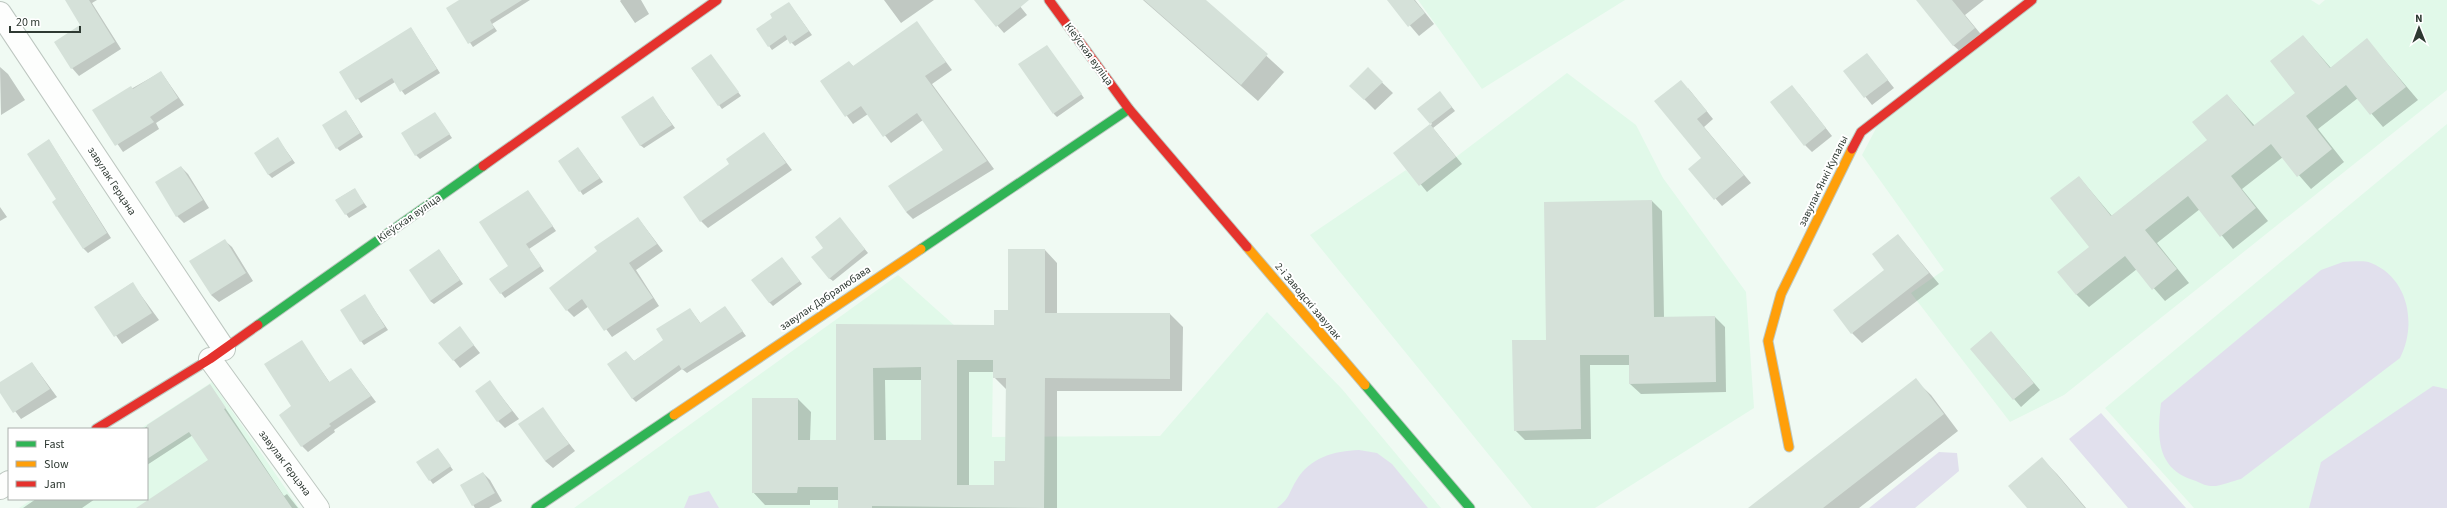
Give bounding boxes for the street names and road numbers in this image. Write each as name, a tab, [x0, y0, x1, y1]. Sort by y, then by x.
street label: Кіеўская вуліца	[1061, 20, 1117, 88]
street label: завулак Янкі Купалы	[1794, 133, 1852, 229]
street label: завулак Герцэна	[84, 144, 140, 218]
street label: Кіеўская вуліца	[374, 191, 444, 245]
street label: 2-і Заводскі завулак	[1271, 259, 1345, 343]
street label: завулак Дабралюбава	[777, 262, 873, 334]
street label: завулак Герцэна	[255, 427, 315, 499]

